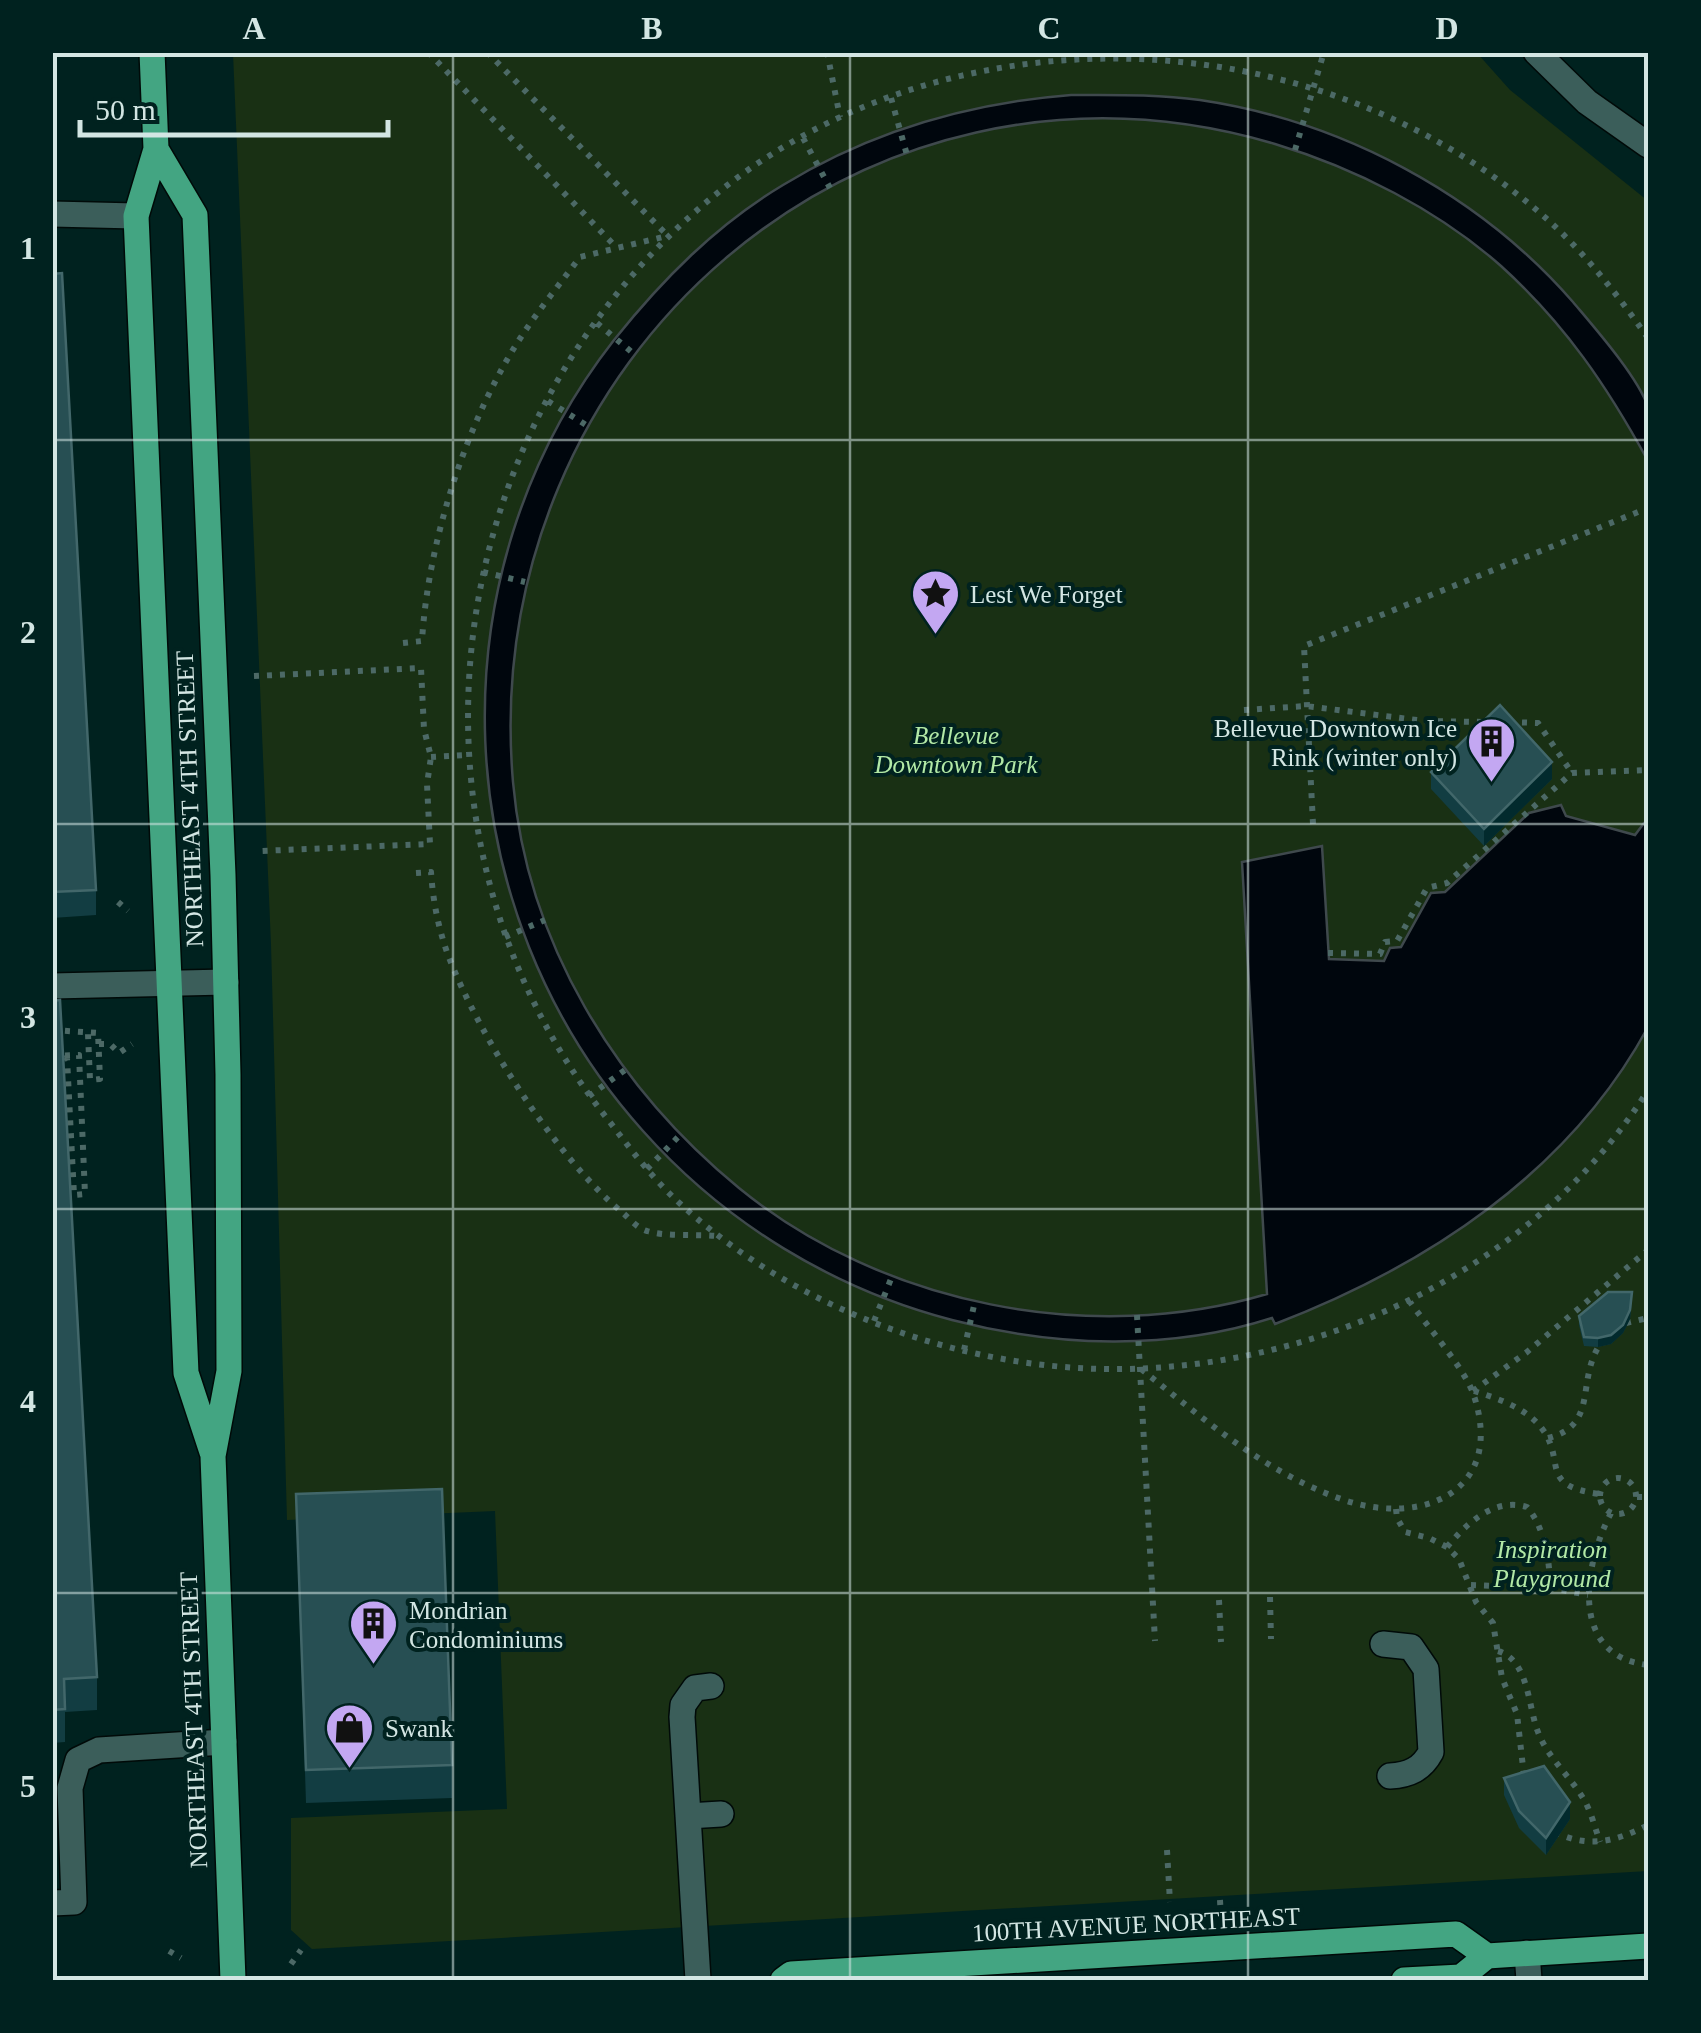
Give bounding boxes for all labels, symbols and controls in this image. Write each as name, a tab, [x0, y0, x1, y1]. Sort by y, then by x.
text: A	[242, 10, 266, 46]
text: B	[641, 10, 663, 46]
text: C	[1037, 10, 1061, 46]
text: D	[1435, 10, 1459, 46]
scale bar	[80, 75, 388, 137]
text: 50 m	[95, 93, 156, 126]
text: 1	[20, 230, 36, 266]
place icon: Lest We Forget	[909, 568, 961, 636]
place label: Lest We Forget	[970, 581, 1123, 608]
text: 2	[20, 614, 36, 650]
street label: NORTHEAST 4TH STREET	[171, 650, 208, 948]
place label: Bellevue Downtown Ice Rink (winter only)	[1214, 715, 1457, 772]
building icon: Bellevue Downtown Ice Rink (winter only)	[1466, 716, 1518, 784]
park label: Bellevue Downtown Park	[873, 722, 1038, 778]
text: 3	[20, 999, 36, 1035]
text: 4	[20, 1383, 36, 1419]
park label: Inspiration Playground	[1492, 1536, 1611, 1592]
street label: NORTHEAST 4TH STREET	[175, 1571, 212, 1869]
place label: Mondrian Condominiums	[409, 1597, 563, 1653]
building icon: Mondrian Condominiums	[348, 1598, 400, 1666]
shop icon: Swank	[324, 1702, 376, 1770]
place label: Swank	[385, 1715, 454, 1742]
text: 5	[20, 1768, 36, 1804]
street label: 100TH AVENUE NORTHEAST	[971, 1902, 1301, 1947]

